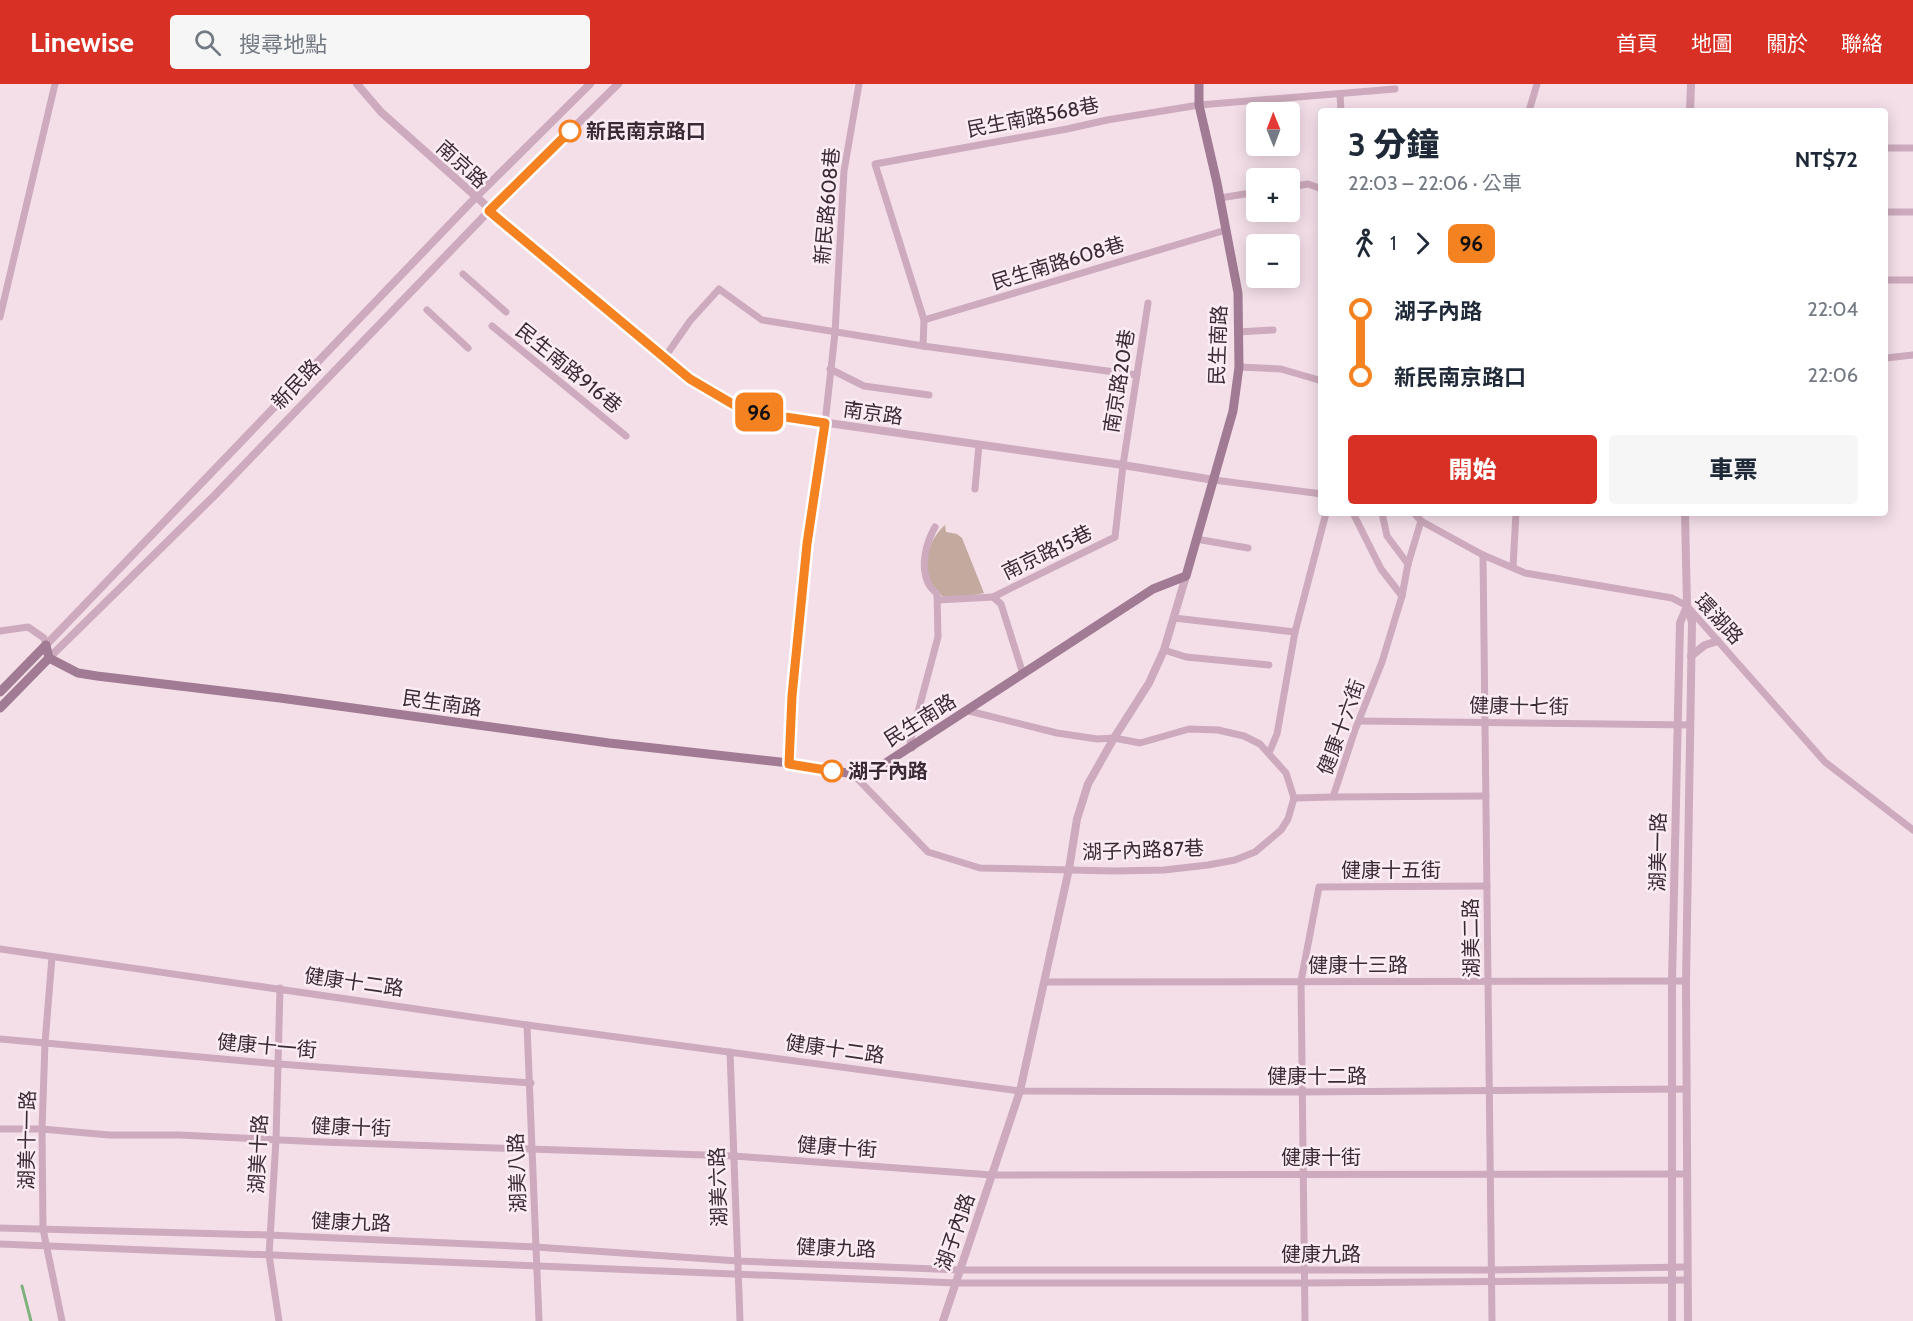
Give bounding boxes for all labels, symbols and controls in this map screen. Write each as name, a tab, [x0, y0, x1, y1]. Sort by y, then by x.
search box	[170, 15, 590, 69]
text: Linewise	[30, 25, 134, 59]
icon: search	[191, 26, 224, 59]
text: 搜尋地點	[239, 31, 327, 58]
text: 首頁	[1616, 31, 1658, 56]
text: 地圖	[1691, 31, 1733, 56]
text: 關於	[1766, 31, 1808, 56]
text: 聯絡	[1841, 31, 1883, 56]
street label: 民生南路568巷	[965, 92, 1101, 142]
north arrow	[1246, 102, 1300, 156]
map controls	[1246, 102, 1300, 288]
place label: 新民南京路口	[586, 119, 706, 143]
marker: 新民南京路口	[559, 120, 581, 142]
text: 3 分鐘	[1348, 124, 1439, 164]
street label: 南京路	[432, 135, 492, 193]
street label: 新民路608巷	[810, 146, 844, 266]
text: NT$72	[1795, 146, 1858, 173]
button: +	[1246, 168, 1300, 222]
text: 22:03 – 22:06 · 公車	[1348, 171, 1522, 195]
icon: walk	[1348, 227, 1381, 260]
icon: forward	[1406, 227, 1439, 260]
street label: 民生南路608巷	[989, 231, 1127, 295]
text: 1	[1390, 231, 1397, 255]
text: 96	[1460, 231, 1483, 256]
button: −	[1246, 234, 1300, 288]
text: 22:04	[1807, 297, 1858, 321]
text: 湖子內路	[1394, 298, 1482, 325]
street label: 民生南路	[1205, 305, 1231, 385]
street label: 民生南路916巷	[511, 318, 627, 418]
street label: 南京路20巷	[1099, 328, 1139, 434]
street label: 新民路	[267, 354, 325, 414]
text: 22:06	[1808, 363, 1858, 387]
text: 新民南京路口	[1394, 364, 1526, 391]
line badge: 96	[732, 392, 786, 432]
street label: 南京路	[842, 397, 904, 429]
text: 96	[747, 400, 771, 425]
button: 開始	[1348, 435, 1597, 504]
button: 車票	[1609, 435, 1858, 504]
street label: 南京路15巷	[998, 520, 1096, 584]
street label: 環湖路	[1690, 589, 1748, 649]
street label: 健康十六街	[1313, 676, 1369, 778]
street label: 民生南路	[401, 686, 483, 720]
street label: 民生南路	[880, 689, 960, 751]
street label: 健康十七街	[1469, 693, 1569, 719]
place label: 湖子內路	[848, 759, 928, 783]
marker: 湖子內路	[821, 760, 843, 782]
street label: 湖美一路	[1645, 812, 1671, 892]
street label: 湖子內路87巷	[1082, 836, 1204, 864]
street label: 健康十五街	[1341, 858, 1441, 882]
street label: 湖美二路	[1458, 898, 1484, 978]
street label: 健康十三路	[1308, 953, 1408, 977]
street label: 健康十二路	[303, 963, 405, 1001]
street label: 健康十一街	[216, 1030, 318, 1062]
street label: 健康十二路	[784, 1030, 886, 1068]
street label: 健康十二路	[1267, 1064, 1367, 1088]
street label: 湖美十一路	[14, 1090, 40, 1190]
street label: 湖美十路	[244, 1113, 272, 1195]
street label: 健康十街	[311, 1114, 391, 1140]
street label: 健康十街	[796, 1132, 878, 1162]
street label: 湖美八路	[504, 1133, 530, 1213]
street label: 健康十街	[1281, 1145, 1361, 1169]
street label: 湖美六路	[705, 1147, 731, 1227]
street label: 湖子內路	[931, 1190, 979, 1274]
street label: 健康九路	[311, 1209, 391, 1235]
street label: 健康九路	[796, 1235, 876, 1261]
street label: 健康九路	[1281, 1242, 1361, 1266]

